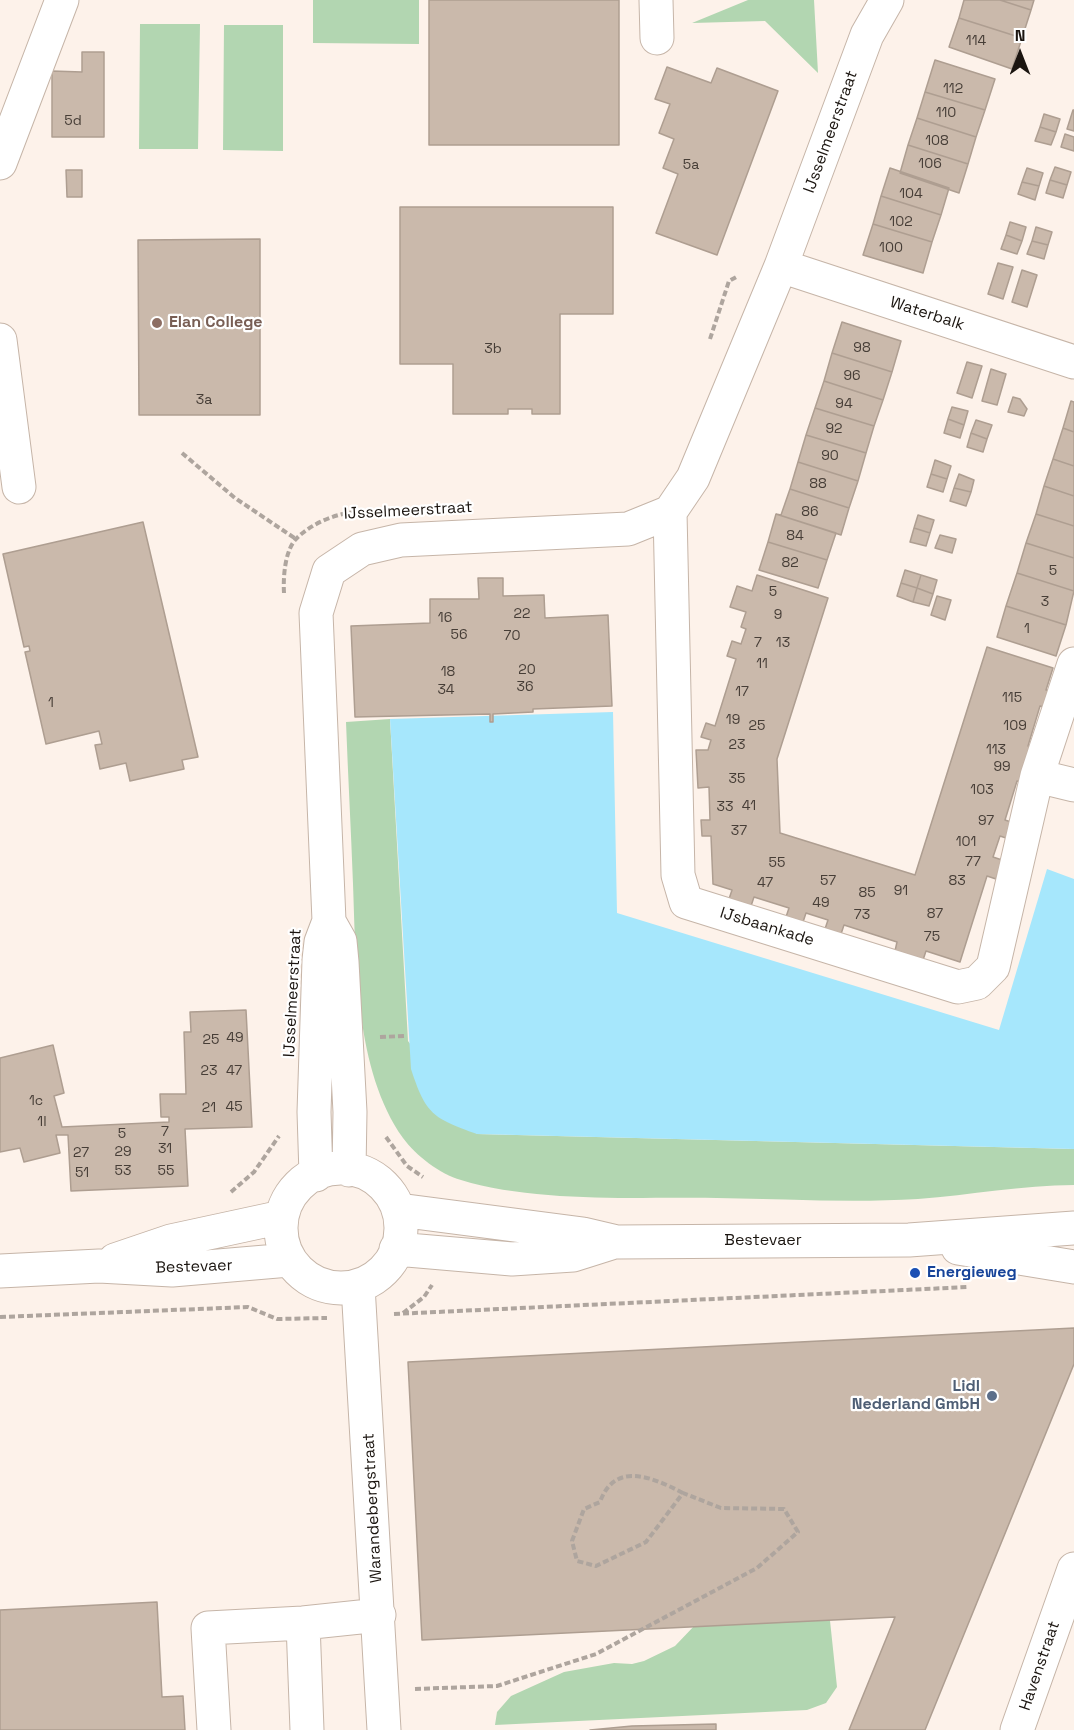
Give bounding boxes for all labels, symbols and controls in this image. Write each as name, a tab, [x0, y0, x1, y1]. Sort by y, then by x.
north arrow	[990, 24, 1050, 84]
text: N	[1015, 25, 1025, 46]
house number: 114	[966, 33, 986, 49]
street label: IJsselmeerstraat	[800, 68, 862, 196]
house number: 112	[943, 81, 963, 97]
house number: 110	[936, 105, 956, 121]
house number: 5d	[64, 113, 82, 129]
house number: 108	[925, 133, 949, 149]
house number: 106	[918, 156, 942, 172]
house number: 5a	[683, 157, 699, 173]
house number: 104	[899, 186, 923, 202]
house number: 102	[889, 214, 913, 230]
house number: 100	[879, 240, 903, 256]
street label: Waterbalk	[887, 293, 967, 335]
place label: Elan College	[169, 313, 263, 333]
marker: Elan College	[150, 316, 164, 330]
house number: 98	[853, 340, 871, 356]
house number: 3b	[484, 341, 502, 357]
house number: 96	[843, 368, 861, 384]
house number: 3a	[196, 392, 212, 408]
house number: 94	[835, 396, 853, 412]
house number: 92	[825, 421, 843, 437]
house number: 90	[821, 448, 839, 464]
house number: 88	[809, 476, 827, 492]
street label: IJsselmeerstraat	[343, 498, 473, 524]
house number: 86	[801, 504, 819, 520]
house number: 84	[786, 528, 804, 544]
house number: 82	[781, 555, 799, 571]
house number: 5	[1049, 563, 1057, 579]
house number: 5	[769, 584, 777, 600]
house number: 3	[1041, 594, 1049, 610]
house number: 22	[514, 606, 530, 622]
house number: 9	[774, 607, 782, 623]
house number: 16	[438, 610, 452, 626]
house number: 1	[1024, 621, 1030, 637]
house number: 56	[451, 627, 467, 643]
house number: 70	[504, 628, 520, 644]
house number: 7	[754, 635, 762, 651]
house number: 13	[776, 635, 790, 651]
house number: 11	[756, 656, 768, 672]
house number: 20	[518, 662, 536, 678]
house number: 18	[441, 664, 455, 680]
house number: 36	[516, 679, 534, 695]
house number: 34	[437, 682, 455, 698]
house number: 17	[735, 684, 749, 700]
house number: 115	[1002, 690, 1022, 706]
house number: 1	[48, 695, 54, 711]
house number: 19	[726, 712, 740, 728]
house number: 25	[749, 718, 765, 734]
house number: 109	[1003, 718, 1027, 734]
house number: 23	[729, 737, 745, 753]
house number: 113	[986, 742, 1006, 758]
house number: 99	[993, 759, 1011, 775]
house number: 35	[729, 771, 745, 787]
house number: 103	[970, 782, 994, 798]
house number: 41	[742, 798, 756, 814]
house number: 33	[717, 799, 733, 815]
house number: 97	[978, 813, 994, 829]
house number: 37	[731, 823, 747, 839]
house number: 101	[956, 834, 976, 850]
house number: 77	[965, 854, 981, 870]
house number: 55	[769, 855, 785, 871]
house number: 57	[820, 873, 836, 889]
house number: 83	[948, 873, 966, 889]
house number: 47	[757, 875, 773, 891]
house number: 91	[894, 883, 908, 899]
house number: 85	[858, 885, 876, 901]
house number: 49	[812, 895, 830, 911]
street label: IJsbaankade	[718, 904, 816, 950]
house number: 87	[927, 906, 943, 922]
house number: 73	[854, 907, 870, 923]
street label: IJsselmeerstraat	[280, 928, 306, 1058]
house number: 75	[924, 929, 940, 945]
house number: 49	[226, 1030, 244, 1046]
house number: 25	[203, 1032, 219, 1048]
house number: 23	[201, 1063, 217, 1079]
house number: 47	[226, 1063, 242, 1079]
house number: 1c	[29, 1093, 43, 1109]
house number: 45	[225, 1099, 243, 1115]
house number: 21	[202, 1100, 216, 1116]
house number: 1l	[37, 1114, 47, 1130]
house number: 7	[161, 1124, 169, 1140]
house number: 5	[118, 1126, 126, 1142]
house number: 31	[158, 1141, 172, 1157]
house number: 29	[115, 1144, 131, 1160]
house number: 27	[73, 1145, 89, 1161]
house number: 53	[115, 1163, 131, 1179]
house number: 55	[158, 1163, 174, 1179]
house number: 51	[75, 1165, 89, 1181]
street label: Bestevaer	[724, 1231, 802, 1251]
street label: Bestevaer	[155, 1256, 233, 1278]
place label: Energieweg	[927, 1263, 1017, 1283]
marker: Energieweg	[908, 1266, 922, 1280]
place label: Lidl Nederland GmbH	[852, 1377, 980, 1415]
marker: Lidl Nederland GmbH	[985, 1389, 999, 1403]
street label: Warandebergstraat	[359, 1433, 387, 1583]
street label: Havenstraat	[1016, 1619, 1064, 1713]

